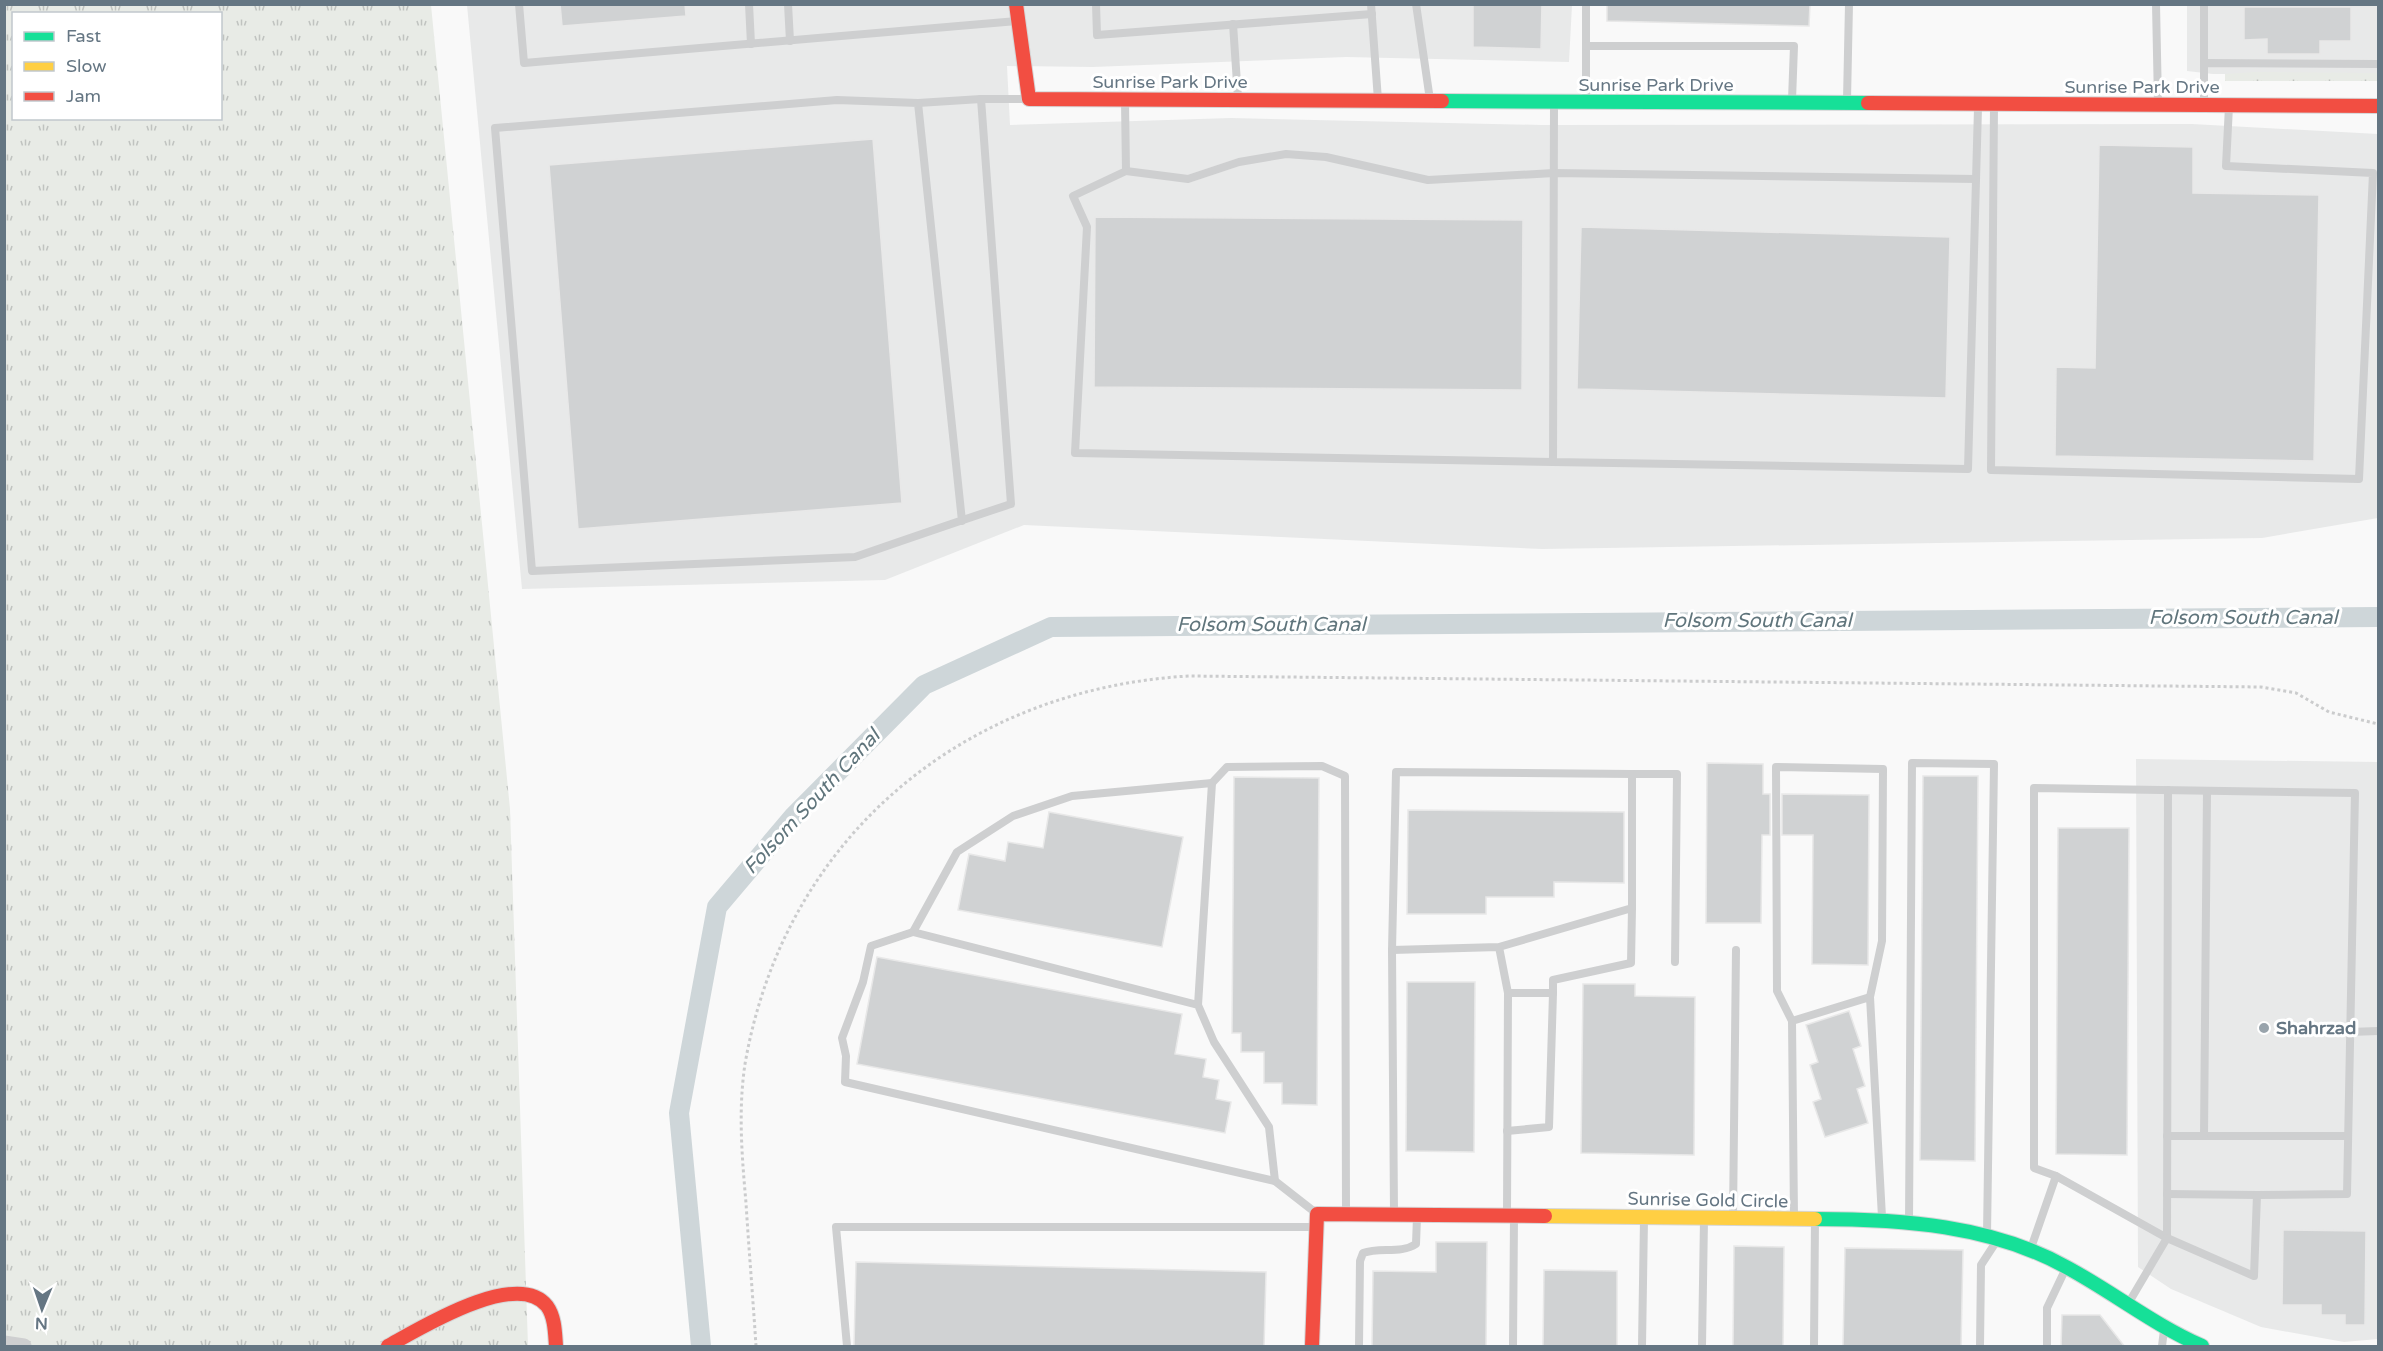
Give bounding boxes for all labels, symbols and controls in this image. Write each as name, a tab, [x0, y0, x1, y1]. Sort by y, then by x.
legend	[12, 12, 222, 120]
text: Fast	[66, 25, 101, 47]
text: Slow	[66, 55, 107, 77]
street label: Sunrise Park Drive	[1092, 71, 1248, 93]
street label: Sunrise Park Drive	[1578, 74, 1734, 96]
street label: Sunrise Park Drive	[2064, 76, 2220, 98]
text: Jam	[66, 85, 101, 107]
water label: Folsom South Canal	[2148, 606, 2340, 630]
water label: Folsom South Canal	[1662, 609, 1854, 633]
water label: Folsom South Canal	[1176, 613, 1368, 637]
water label: Folsom South Canal	[739, 723, 887, 879]
place label: Shahrzad	[2276, 1017, 2356, 1039]
marker: Shahrzad	[2257, 1021, 2271, 1035]
street label: Sunrise Gold Circle	[1627, 1188, 1789, 1212]
north arrow	[12, 1279, 72, 1339]
text: N	[35, 1313, 48, 1333]

